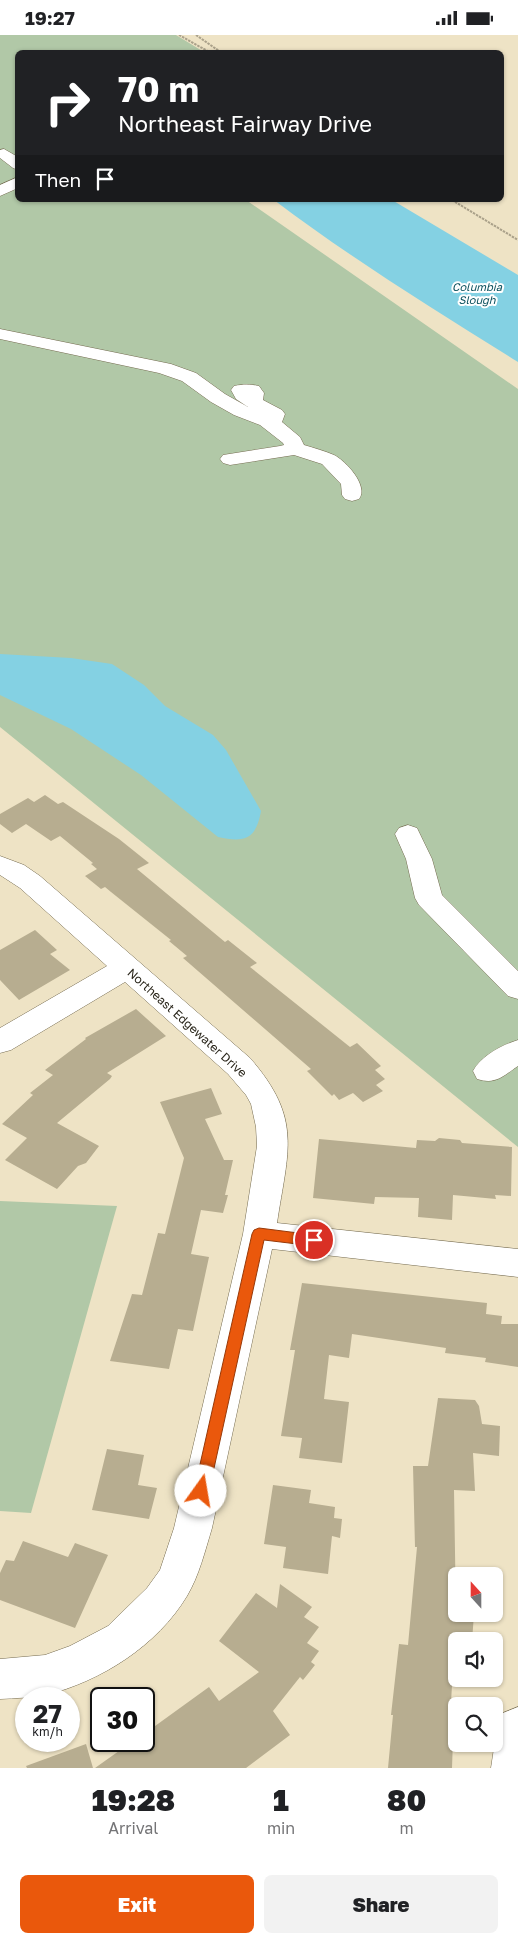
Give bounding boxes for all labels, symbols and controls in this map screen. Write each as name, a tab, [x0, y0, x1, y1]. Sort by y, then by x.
text: 19:27	[25, 6, 75, 29]
text: 70 m	[118, 68, 199, 110]
icon: right	[35, 70, 100, 135]
text: Northeast Fairway Drive	[118, 110, 372, 137]
icon: arrive	[91, 165, 119, 193]
text: Then	[35, 168, 81, 191]
water label: Columbia Slough	[452, 280, 503, 307]
street label: Northeast Edgewater Drive	[125, 965, 250, 1080]
pin	[293, 1219, 335, 1261]
icon: arrive	[300, 1226, 328, 1254]
position arrow	[174, 1464, 226, 1516]
north arrow	[448, 1567, 502, 1623]
map controls	[448, 1567, 503, 1752]
button: sound	[448, 1632, 503, 1687]
speed limit sign: 30	[90, 1687, 155, 1752]
button: search	[448, 1697, 503, 1752]
text: 27	[33, 1698, 62, 1729]
text: km/h	[32, 1724, 63, 1739]
text: 19:28	[92, 1782, 175, 1818]
text: 1	[273, 1782, 289, 1818]
text: 80	[387, 1782, 426, 1818]
text: Arrival	[108, 1818, 159, 1838]
text: min	[267, 1818, 295, 1838]
text: m	[400, 1818, 414, 1838]
button: Exit	[20, 1875, 254, 1933]
button: Share	[264, 1875, 498, 1933]

